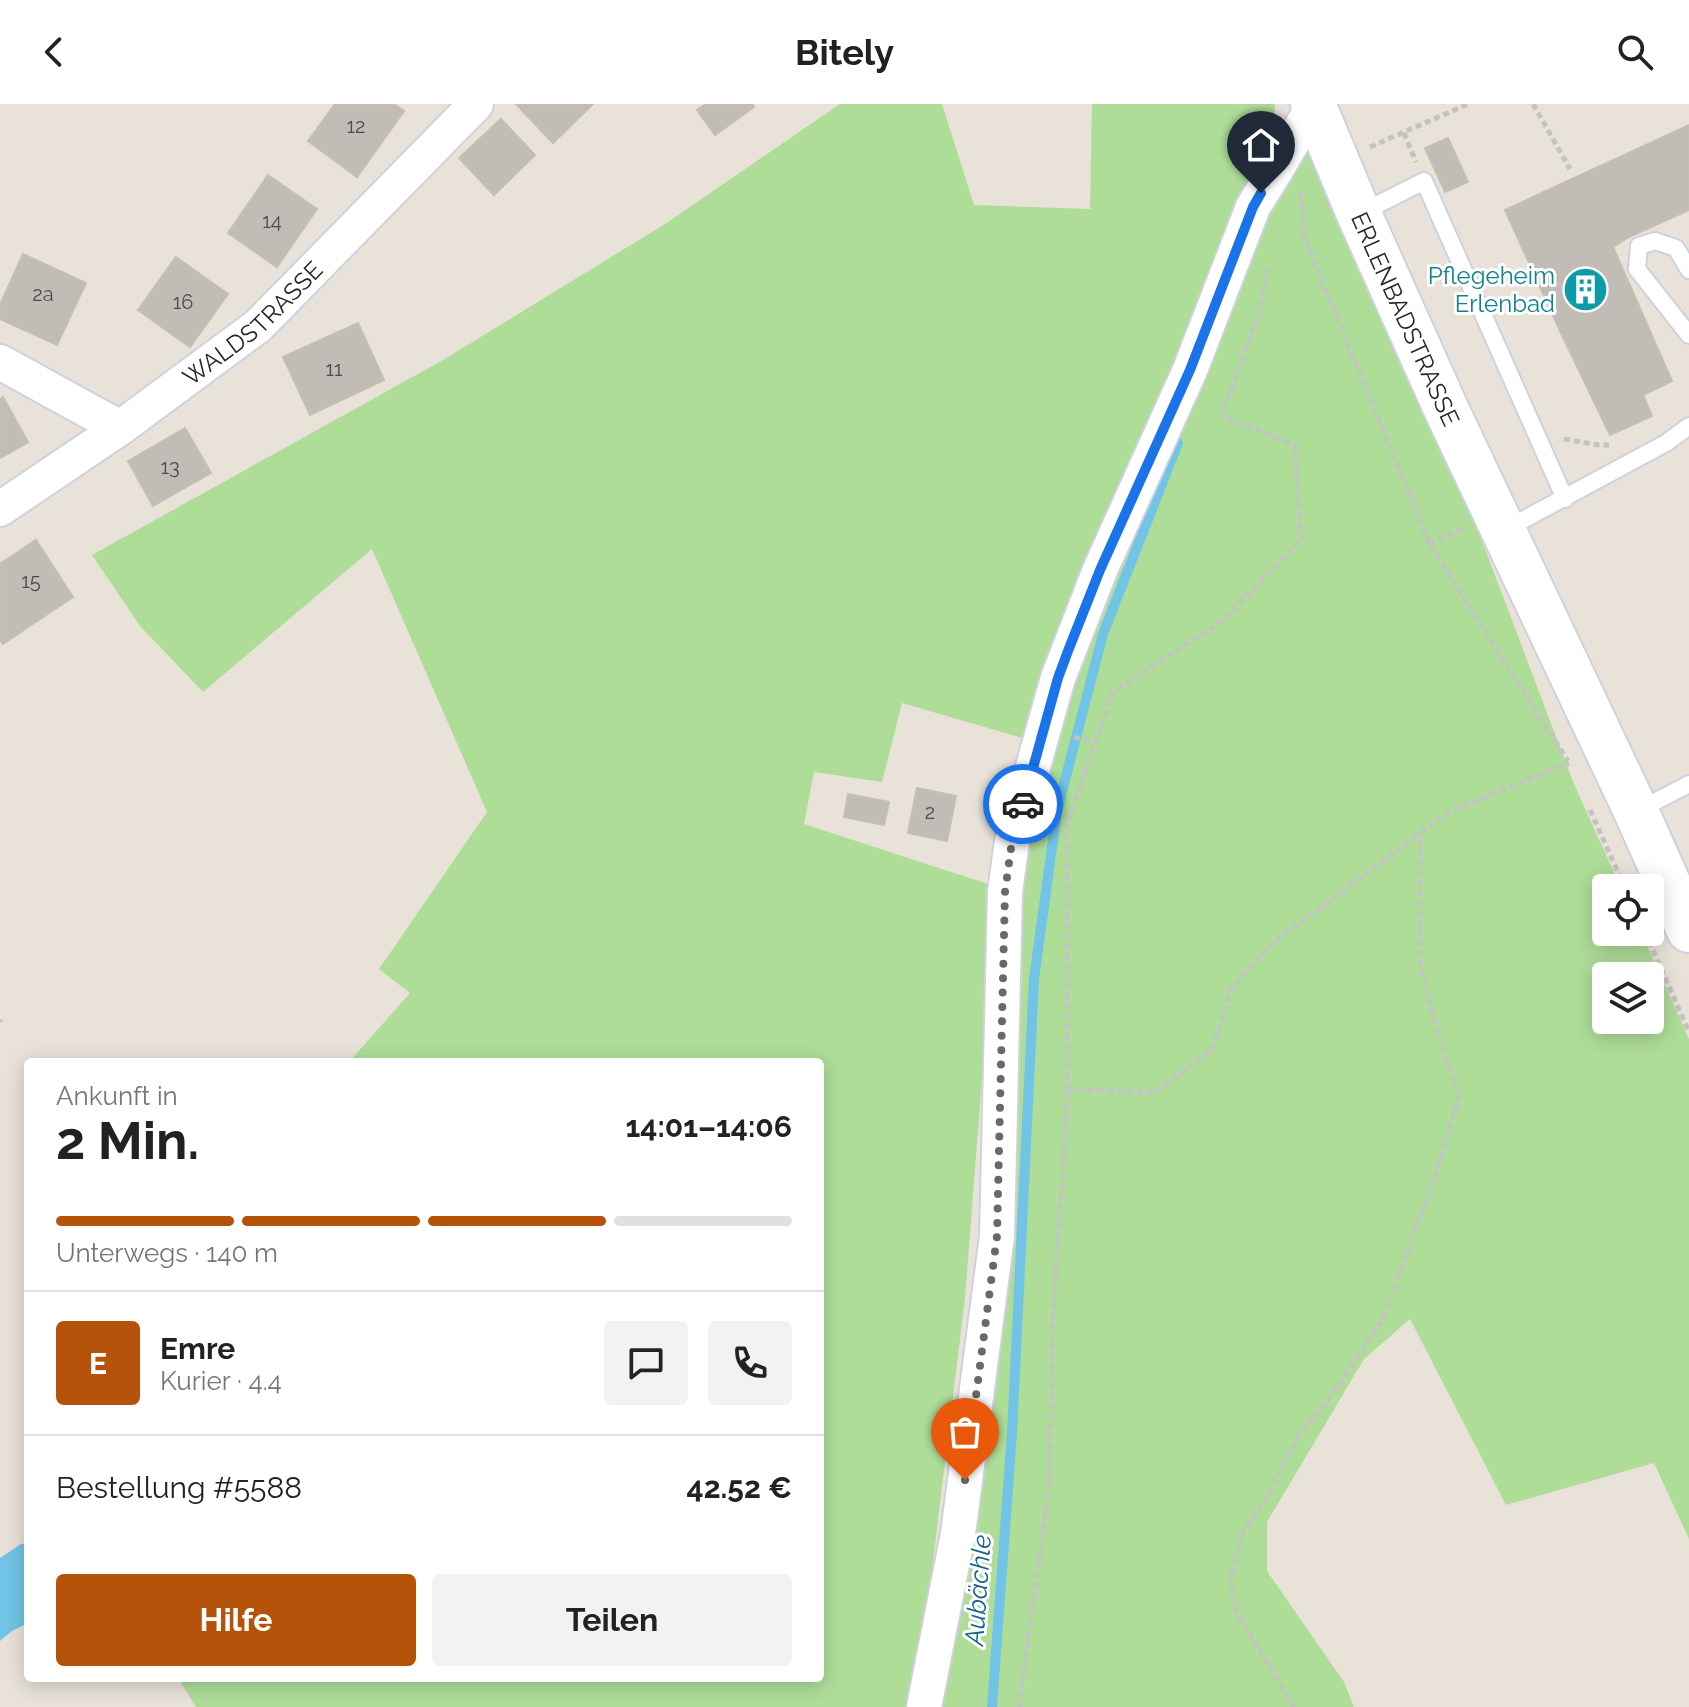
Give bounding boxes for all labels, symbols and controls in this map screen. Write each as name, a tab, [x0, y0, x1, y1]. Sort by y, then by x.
icon: back	[32, 30, 76, 74]
icon: search	[1613, 30, 1657, 74]
text: Bitely	[795, 31, 894, 73]
pin	[1227, 111, 1295, 193]
house number: 12	[347, 114, 365, 138]
icon: home	[1239, 123, 1283, 167]
street label: ERLENBADSTRASSE	[1345, 207, 1466, 430]
house number: 14	[262, 209, 282, 233]
street label: WALDSTRASSE	[177, 255, 328, 391]
place label: Pflegeheim Erlenbad	[1428, 261, 1555, 318]
building icon: Pflegeheim Erlenbad	[1562, 265, 1610, 313]
house number: 2a	[32, 282, 54, 306]
house number: 16	[173, 290, 193, 314]
house number: 11	[325, 357, 343, 381]
house number: 13	[160, 455, 180, 479]
house number: 15	[21, 569, 41, 593]
courier	[983, 764, 1063, 844]
icon: car	[1001, 782, 1045, 826]
house number: 2	[925, 800, 935, 824]
map controls	[1592, 874, 1664, 1034]
button: locate	[1592, 874, 1664, 946]
button: layers	[1592, 962, 1664, 1034]
text: Ankunft in	[56, 1081, 178, 1111]
text: 14:01–14:06	[625, 1109, 792, 1144]
text: 2 Min.	[56, 1110, 199, 1171]
text: Unterwegs · 140 m	[56, 1238, 278, 1268]
button: chat	[604, 1321, 688, 1405]
button: phone	[708, 1321, 792, 1405]
text: Emre	[160, 1331, 235, 1366]
text: E	[89, 1346, 107, 1381]
text: Kurier · 4.4	[160, 1366, 282, 1396]
pin	[931, 1398, 999, 1480]
icon: bag	[943, 1410, 987, 1454]
text: Bestellung #5588	[56, 1470, 302, 1505]
text: 42.52 €	[687, 1470, 792, 1505]
water label: Aubächle	[959, 1533, 997, 1648]
button: Hilfe	[56, 1574, 416, 1666]
button: Teilen	[432, 1574, 792, 1666]

